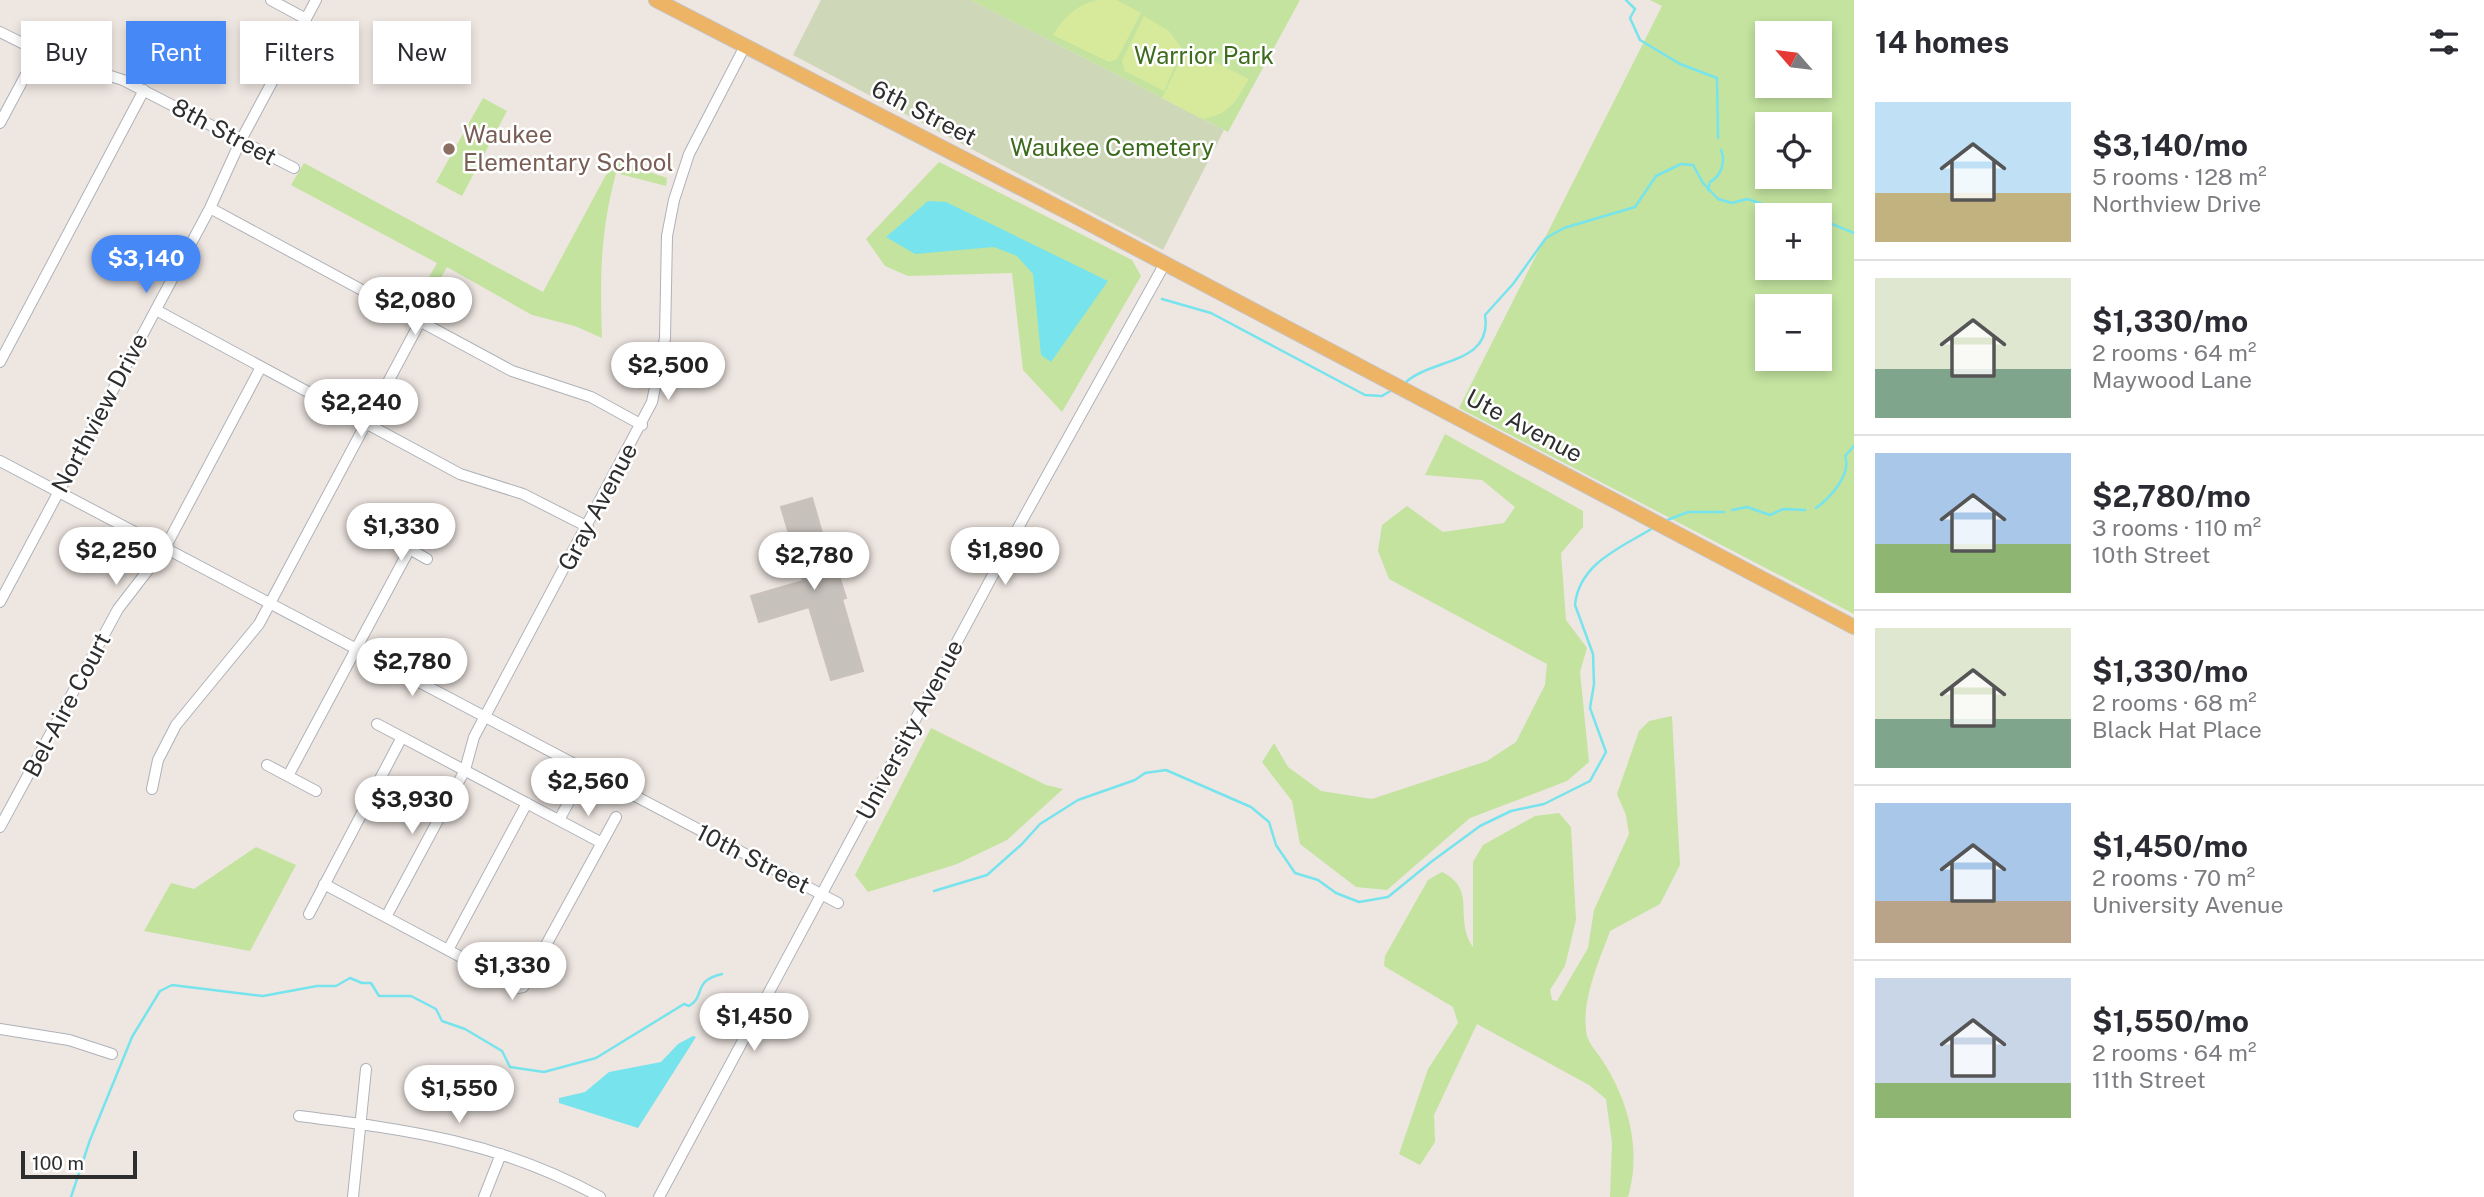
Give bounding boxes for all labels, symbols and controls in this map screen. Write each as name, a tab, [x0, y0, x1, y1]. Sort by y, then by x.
chip: Buy	[21, 21, 112, 84]
chip: Rent	[126, 21, 226, 84]
chip: Filters	[240, 21, 359, 84]
chip: New	[373, 21, 471, 84]
north arrow	[1755, 21, 1832, 98]
map controls	[1755, 21, 1832, 371]
icon: filters	[2425, 23, 2463, 61]
text: 14 homes	[1875, 24, 2009, 60]
park label: Warrior Park	[1134, 41, 1274, 69]
street label: 6th Street	[867, 74, 982, 150]
street label: 8th Street	[167, 92, 282, 170]
button: locate	[1755, 112, 1832, 189]
place label: Waukee Elementary School	[463, 120, 674, 176]
text: $3,140/mo	[2092, 127, 2248, 163]
icon: home	[1931, 130, 2015, 214]
park label: Waukee Cemetery	[1010, 133, 1214, 161]
marker: Waukee Elementary School	[441, 141, 457, 157]
text: 5 rooms · 128 m²	[2092, 163, 2267, 190]
text: Northview Drive	[2092, 190, 2261, 217]
button: +	[1755, 203, 1832, 280]
pin: $3,140	[89, 236, 203, 295]
text: $3,140	[107, 244, 185, 271]
pin: $2,080	[358, 278, 472, 337]
text: $2,080	[374, 286, 456, 313]
button: −	[1755, 294, 1832, 371]
text: $1,330/mo	[2092, 303, 2248, 339]
icon: home	[1931, 306, 2015, 390]
street label: Northview Drive	[45, 328, 153, 497]
text: 2 rooms · 64 m²	[2092, 339, 2256, 366]
pin: $2,500	[611, 342, 725, 402]
text: $2,500	[627, 351, 709, 378]
text: Maywood Lane	[2092, 366, 2252, 393]
pin: $2,240	[304, 380, 418, 439]
street label: Ute Avenue	[1461, 383, 1587, 467]
text: $2,240	[320, 388, 402, 415]
street label: Gray Avenue	[552, 438, 642, 575]
text: $2,780/mo	[2092, 478, 2251, 514]
icon: home	[1931, 481, 2015, 565]
pin: $1,330	[344, 504, 458, 563]
text: $1,330	[362, 512, 440, 539]
text: 3 rooms · 110 m²	[2092, 514, 2261, 541]
pin: $2,250	[59, 528, 173, 587]
pin: $1,890	[948, 528, 1062, 587]
pin: $2,780	[757, 532, 871, 592]
text: $2,250	[75, 536, 157, 563]
text: $1,890	[966, 536, 1044, 563]
text: $2,780	[774, 541, 854, 568]
text: 10th Street	[2092, 541, 2210, 568]
street label: Bel-Aire Court	[16, 628, 116, 781]
street label: University Avenue	[850, 635, 968, 824]
pin: $2,780	[355, 638, 469, 698]
text: $2,780	[372, 647, 452, 674]
text: $1,330/mo	[2092, 653, 2248, 689]
icon: home	[1931, 656, 2015, 740]
text: 2 rooms · 68 m²	[2092, 689, 2257, 716]
text: Black Hat Place	[2092, 716, 2262, 743]
pin: $2,560	[531, 758, 645, 818]
text: $2,560	[547, 767, 629, 794]
pin: $3,930	[355, 776, 469, 836]
text: $3,930	[371, 785, 453, 812]
street label: 10th Street	[692, 818, 815, 899]
text: $1,450/mo	[2092, 828, 2248, 864]
icon: home	[1931, 831, 2015, 915]
text: 2 rooms · 70 m²	[2092, 864, 2255, 891]
text: University Avenue	[2092, 891, 2283, 918]
pin: $1,330	[455, 942, 569, 1002]
text: $1,330	[473, 951, 551, 978]
pin: $1,450	[697, 993, 811, 1053]
text: $1,450	[716, 1002, 792, 1029]
text: $1,550/mo	[2092, 1003, 2249, 1039]
icon: home	[1931, 1006, 2015, 1090]
text: 2 rooms · 64 m²	[2092, 1039, 2256, 1066]
pin: $1,550	[402, 1066, 516, 1125]
text: 11th Street	[2092, 1066, 2206, 1093]
text: $1,550	[420, 1074, 498, 1101]
scale bar	[21, 1148, 136, 1180]
text: 100 m	[32, 1152, 84, 1174]

